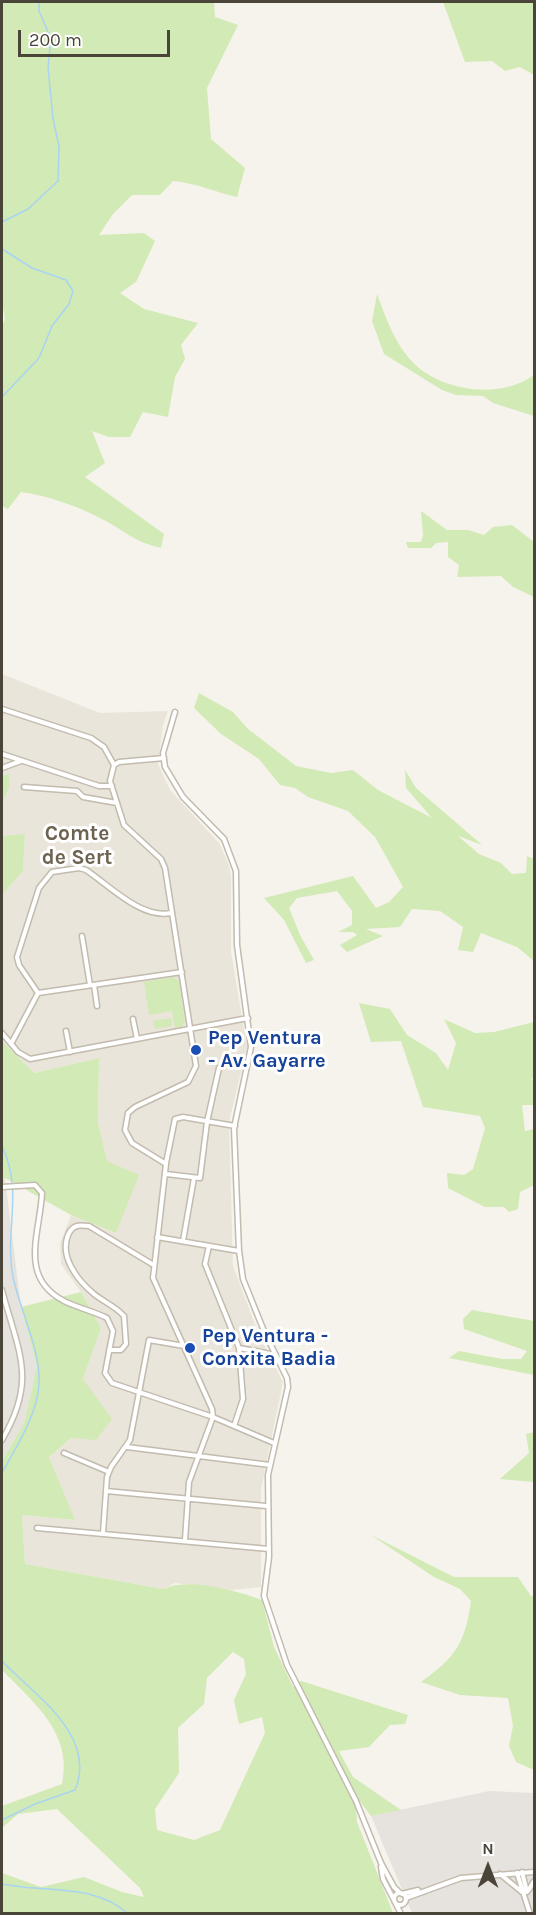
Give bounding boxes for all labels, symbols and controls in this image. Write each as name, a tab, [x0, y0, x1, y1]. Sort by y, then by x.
scale bar	[21, 18, 172, 56]
text: 200 m	[29, 29, 82, 51]
district label: Comte de Sert	[42, 821, 112, 871]
place label: Pep Ventura - Av. Gayarre	[208, 1026, 326, 1073]
marker: Pep Ventura - Av. Gayarre	[189, 1043, 203, 1057]
place label: Pep Ventura - Conxita Badia	[202, 1324, 336, 1371]
marker: Pep Ventura - Conxita Badia	[183, 1341, 197, 1355]
north arrow	[458, 1837, 518, 1897]
text: N	[482, 1839, 494, 1858]

